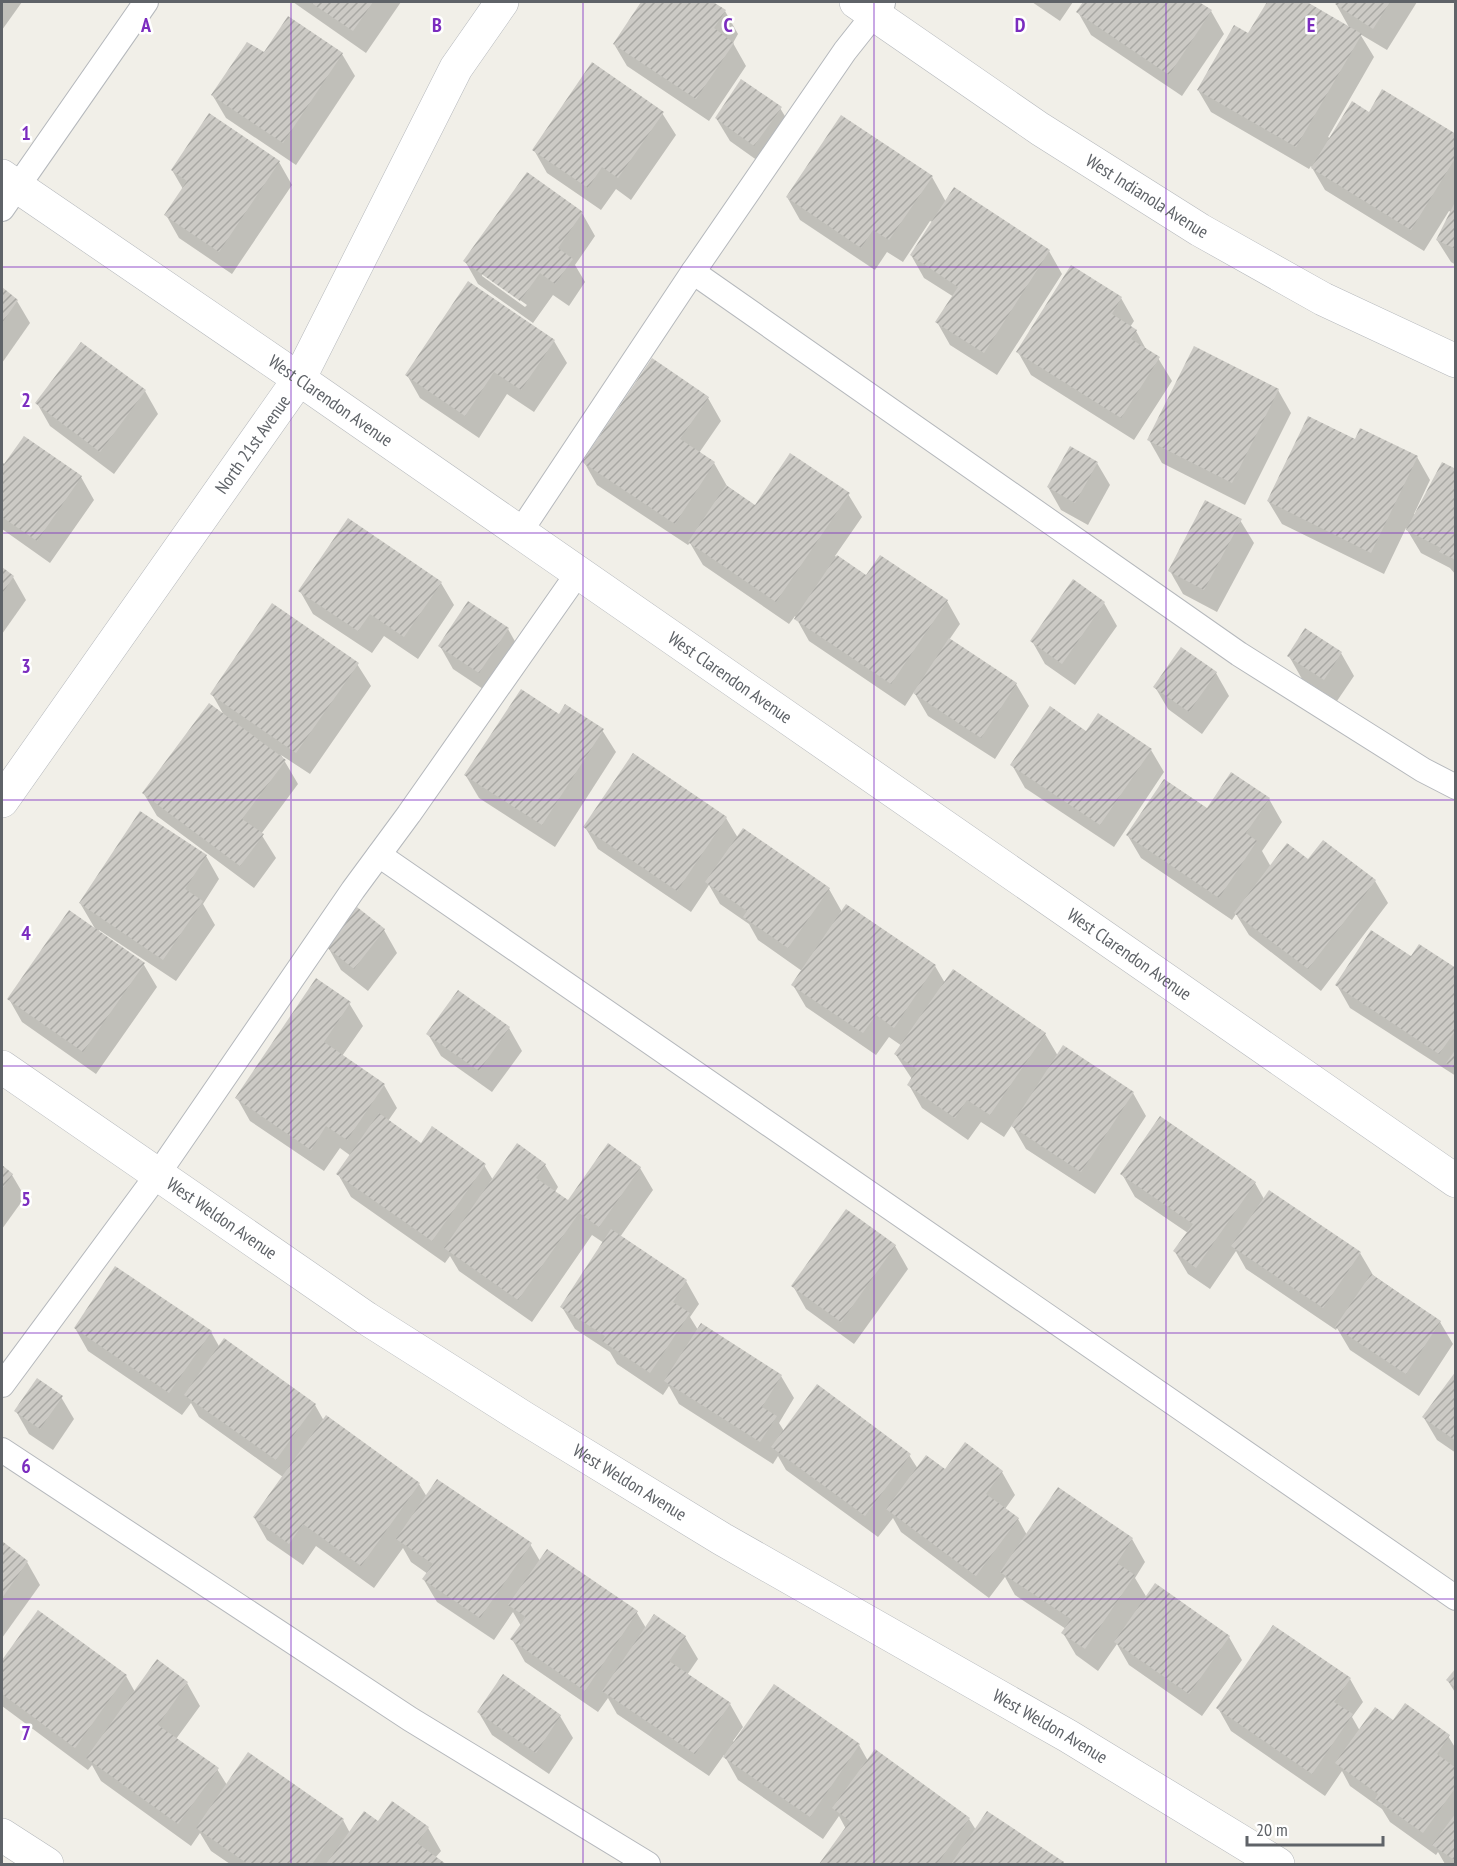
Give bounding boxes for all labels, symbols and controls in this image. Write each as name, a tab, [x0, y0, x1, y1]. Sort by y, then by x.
text: A	[140, 12, 152, 38]
text: B	[432, 12, 442, 38]
text: C	[723, 12, 733, 38]
text: D	[1015, 12, 1026, 38]
text: E	[1307, 12, 1315, 38]
text: 1	[21, 120, 31, 146]
street label: West Indianola Avenue	[1082, 149, 1212, 243]
street label: West Clarendon Avenue	[264, 349, 397, 451]
text: 2	[21, 387, 31, 413]
street label: North 21st Avenue	[210, 390, 295, 498]
street label: West Clarendon Avenue	[664, 626, 797, 728]
text: 3	[21, 653, 31, 679]
street label: West Clarendon Avenue	[1063, 903, 1196, 1005]
text: 4	[21, 920, 31, 946]
street label: West Weldon Avenue	[162, 1172, 282, 1264]
text: 5	[21, 1186, 31, 1212]
street label: West Weldon Avenue	[569, 1439, 691, 1526]
text: 6	[21, 1453, 31, 1479]
street label: West Weldon Avenue	[989, 1684, 1112, 1768]
text: 7	[21, 1720, 31, 1746]
scale bar	[1247, 1809, 1384, 1847]
text: 20 m	[1256, 1818, 1288, 1841]

